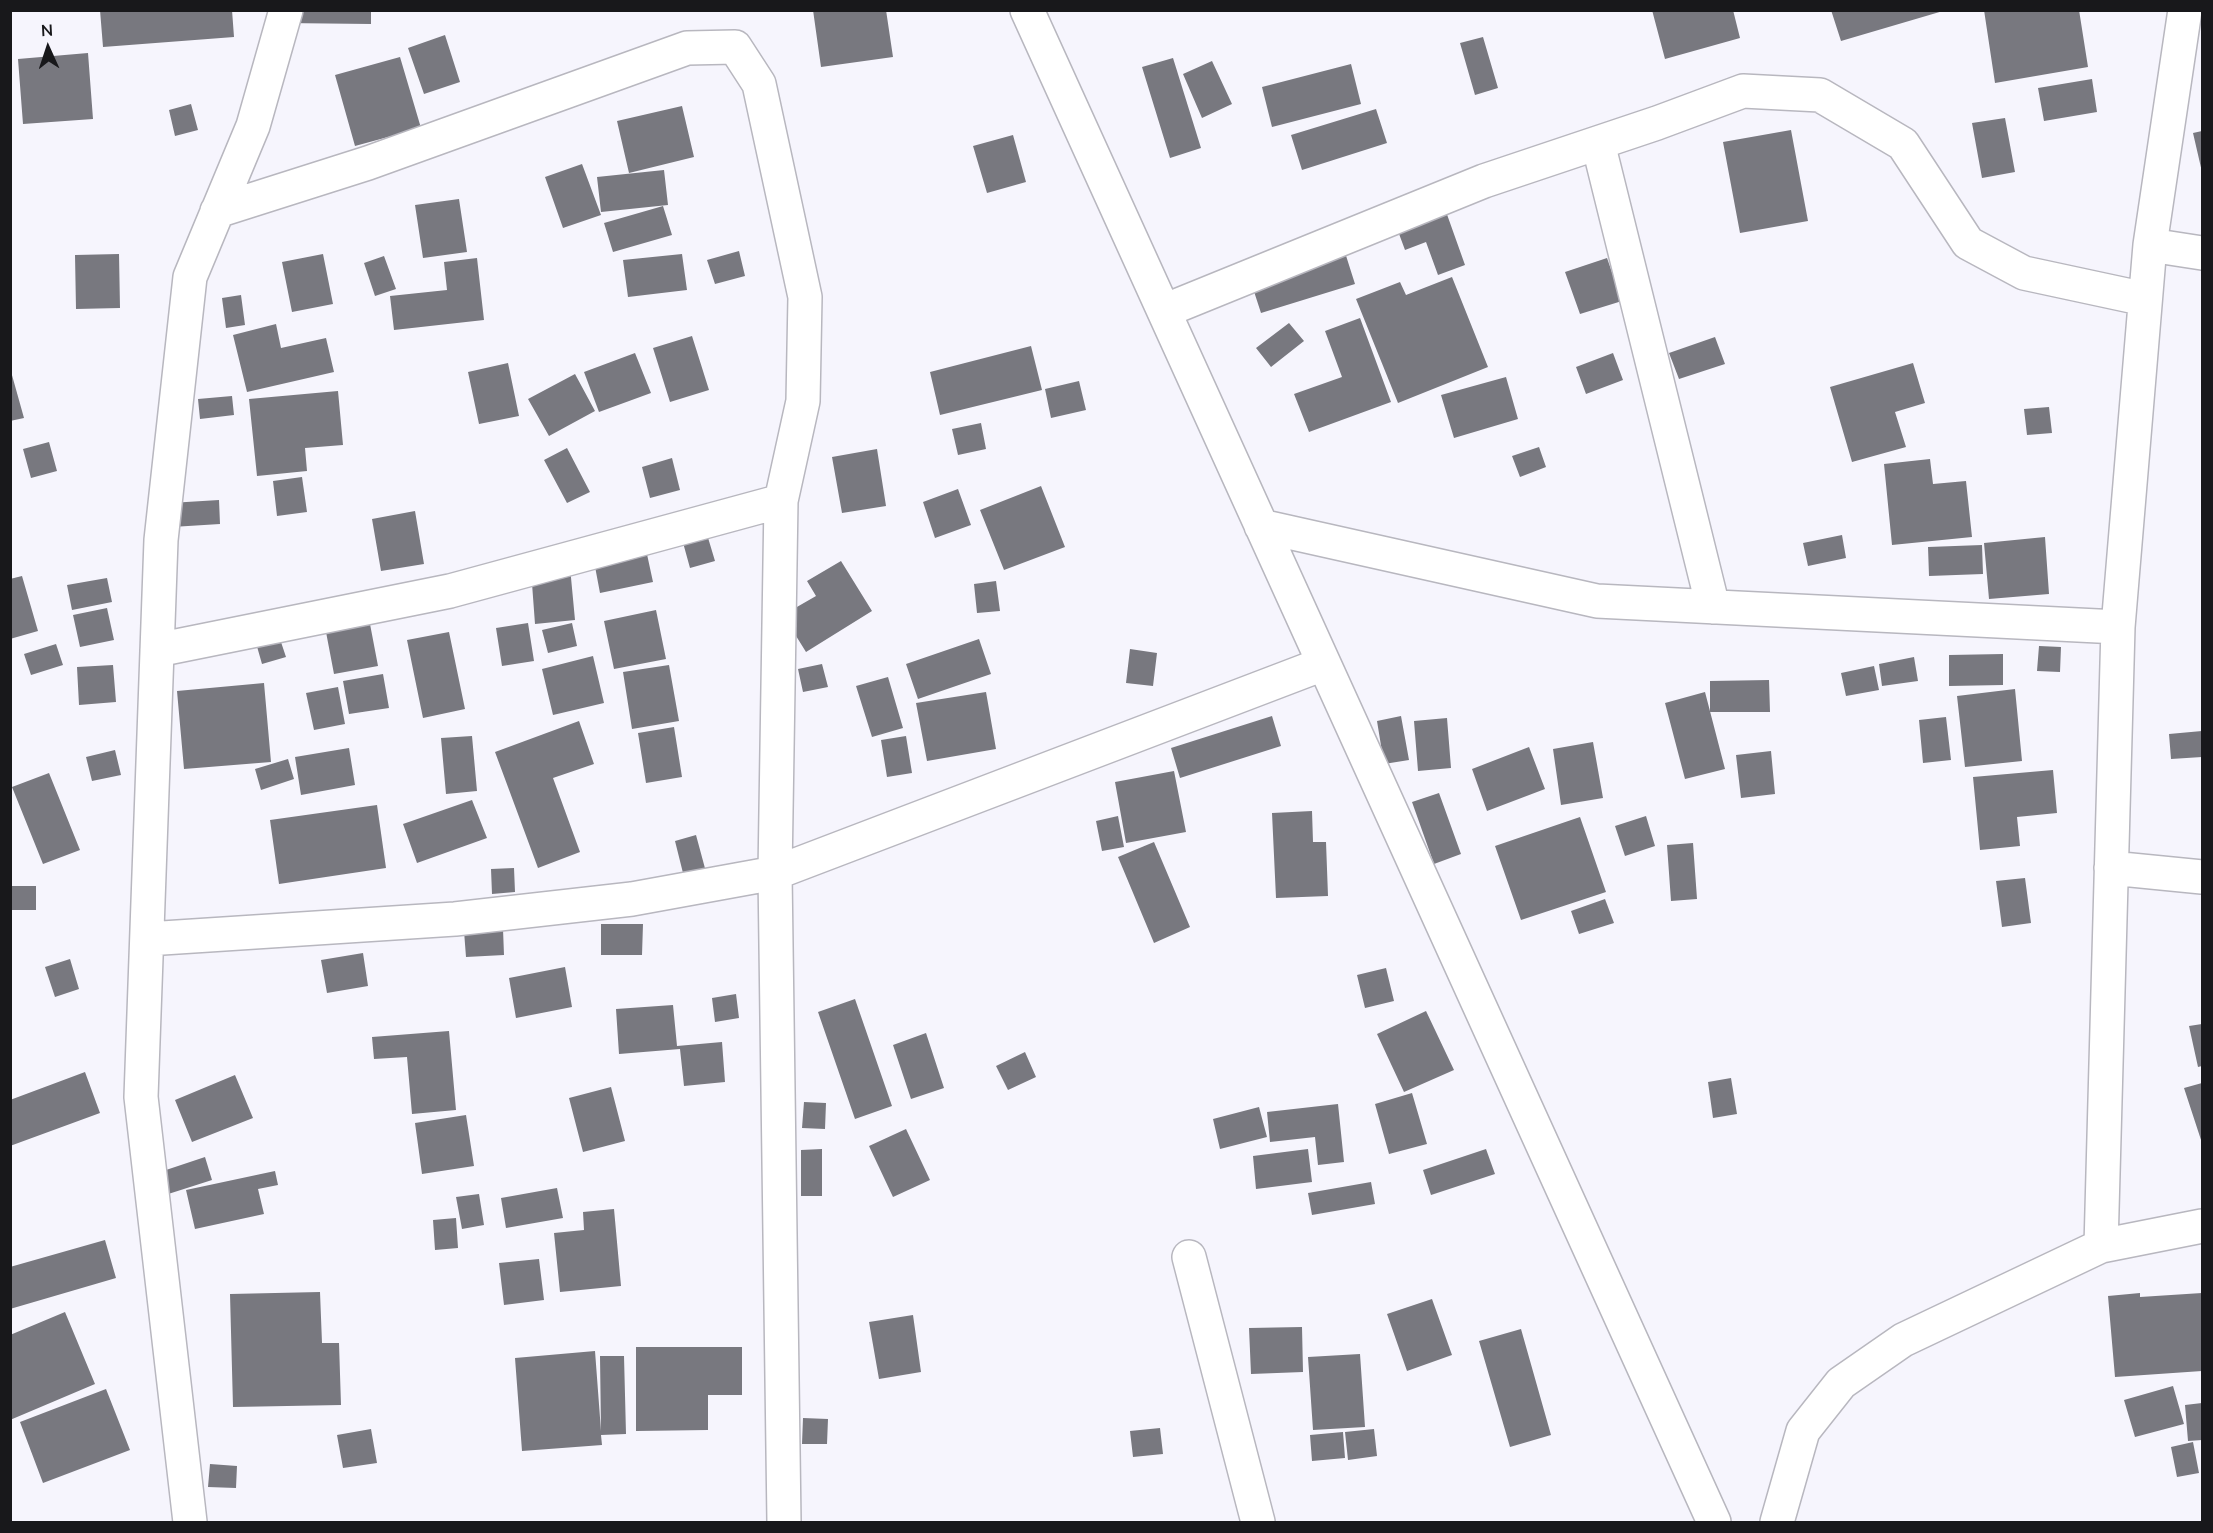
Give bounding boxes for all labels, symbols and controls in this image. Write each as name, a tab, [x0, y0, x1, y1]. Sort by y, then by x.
north arrow	[18, 18, 78, 78]
text: N	[40, 20, 54, 40]

